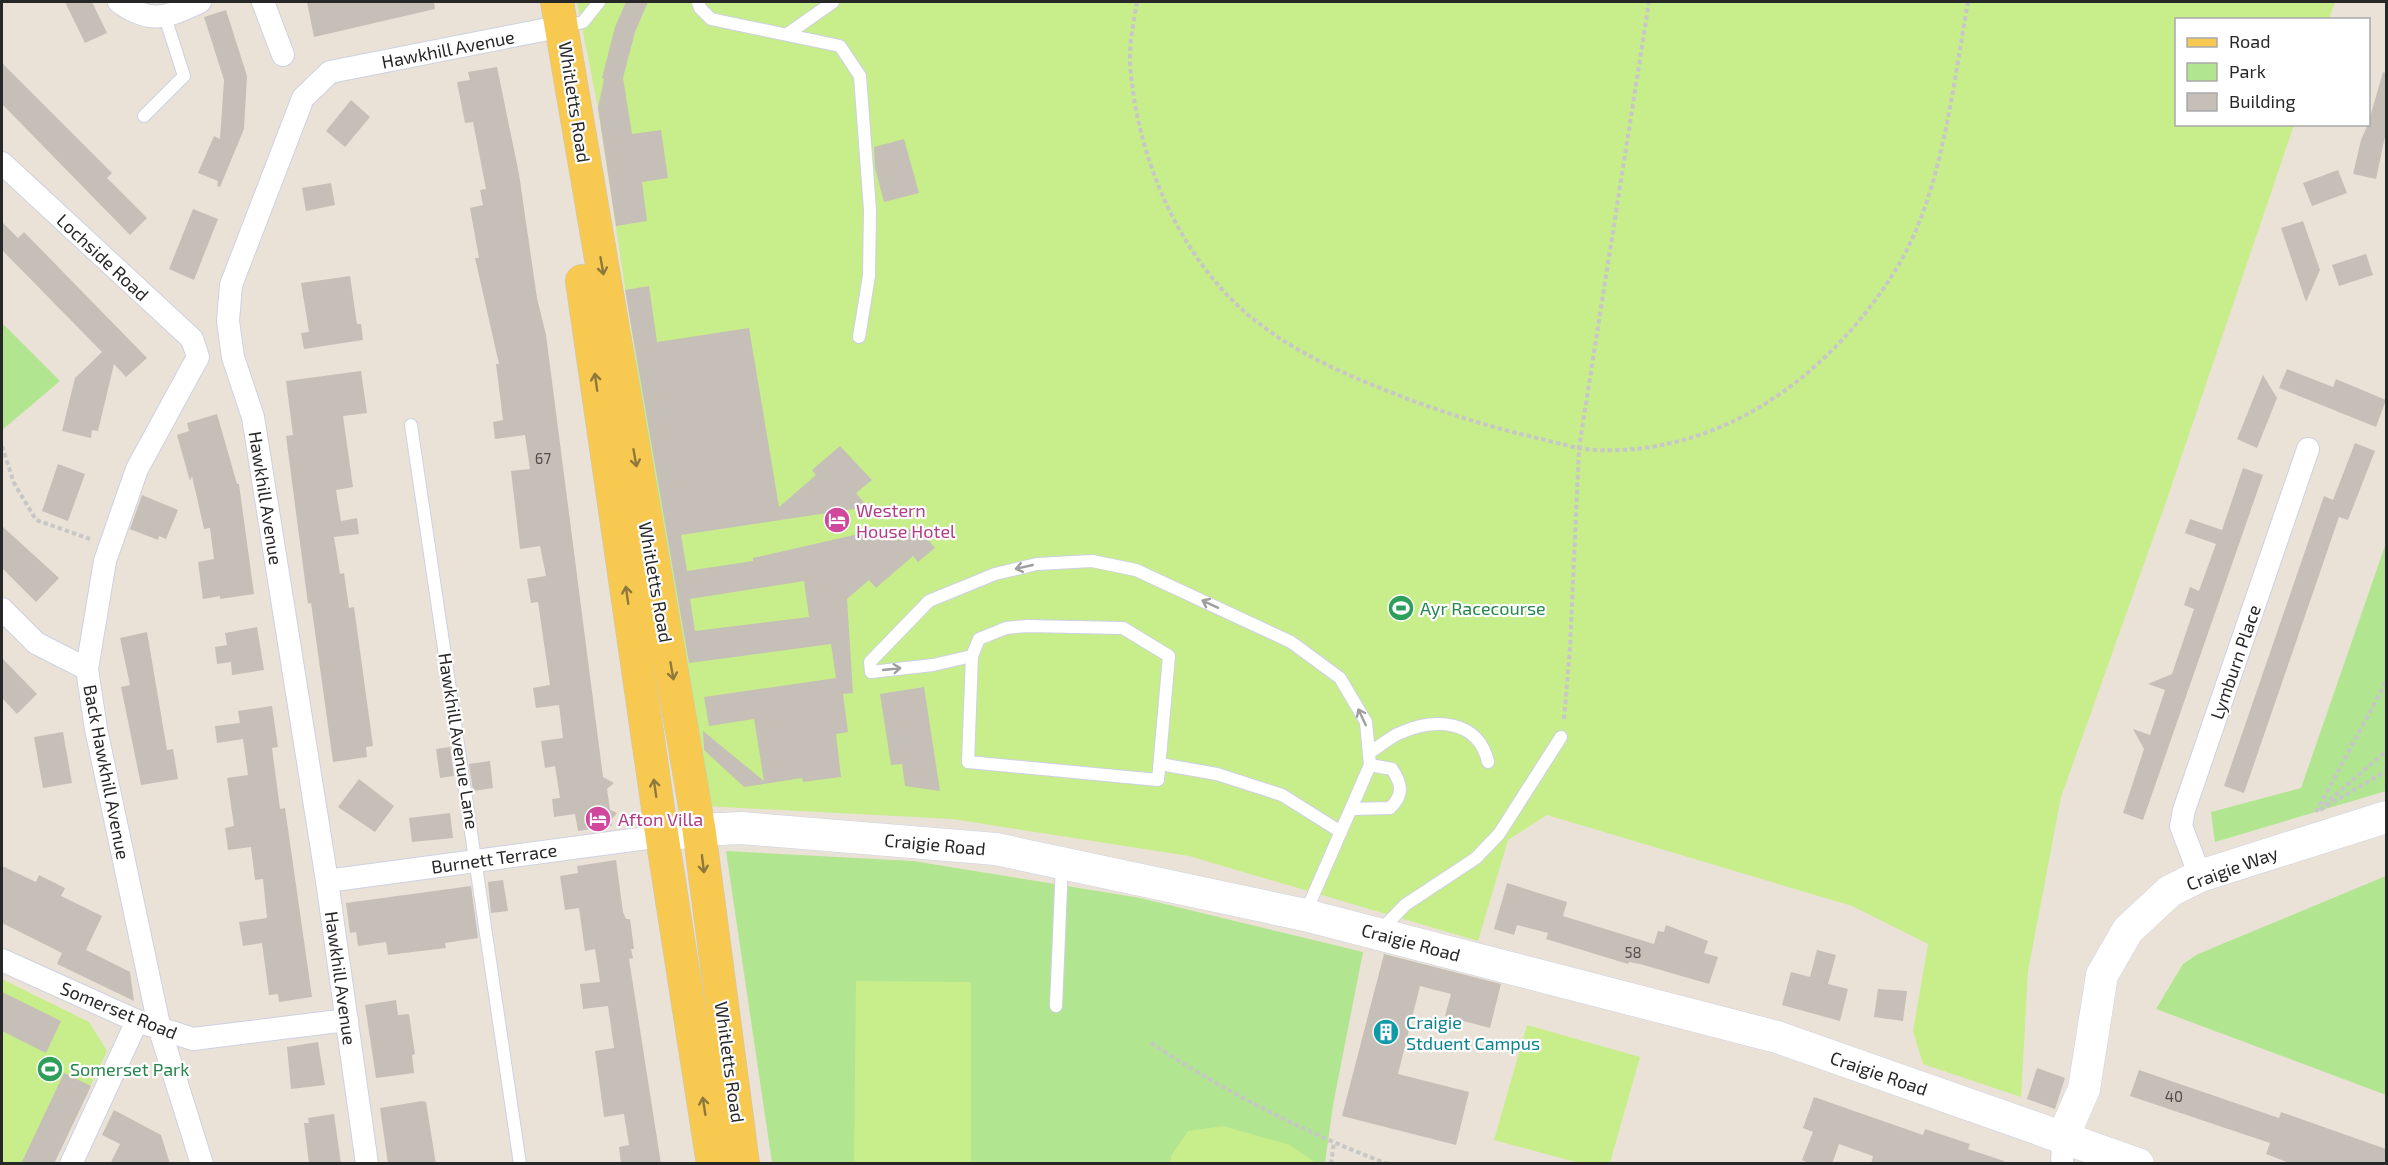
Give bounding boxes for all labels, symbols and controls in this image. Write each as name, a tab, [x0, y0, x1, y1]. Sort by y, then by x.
legend	[2175, 18, 2370, 126]
street label: Hawkhill Avenue	[380, 25, 516, 73]
text: Road	[2229, 30, 2270, 52]
street label: Whitletts Road	[555, 40, 595, 164]
text: Park	[2229, 60, 2266, 82]
text: Building	[2229, 90, 2296, 112]
street label: Lochside Road	[52, 209, 154, 305]
one-way arrow	[596, 256, 607, 276]
one-way arrow	[591, 372, 602, 392]
street label: Hawkhill Avenue	[245, 430, 287, 566]
one-way arrow	[630, 448, 641, 468]
house number: 67	[535, 449, 551, 467]
place label: Western House Hotel	[856, 499, 956, 542]
hotel icon: Western House Hotel	[822, 505, 852, 535]
street label: Whitletts Road	[635, 520, 677, 644]
one-way arrow	[1015, 562, 1034, 574]
one-way arrow	[622, 586, 633, 606]
sports icon: Ayr Racecourse	[1386, 593, 1416, 623]
place label: Ayr Racecourse	[1420, 597, 1546, 619]
one-way arrow	[1202, 598, 1220, 610]
street label: Lymburn Place	[2205, 602, 2265, 722]
street label: Hawkhill Avenue Lane	[434, 651, 484, 831]
one-way arrow	[666, 661, 677, 681]
one-way arrow	[881, 663, 901, 674]
street label: Back Hawkhill Avenue	[79, 683, 135, 861]
one-way arrow	[1356, 709, 1367, 727]
one-way arrow	[649, 779, 660, 799]
hotel icon: Afton Villa	[583, 804, 613, 834]
place label: Afton Villa	[618, 808, 703, 830]
street label: Craigie Road	[883, 829, 987, 859]
street label: Burnett Terrace	[430, 838, 558, 878]
street label: Craigie Way	[2183, 841, 2281, 895]
one-way arrow	[698, 853, 709, 873]
street label: Hawkhill Avenue	[321, 910, 361, 1046]
street label: Craigie Road	[1359, 918, 1463, 966]
house number: 58	[1624, 943, 1642, 961]
street label: Somerset Road	[57, 977, 181, 1043]
street label: Whitletts Road	[711, 1000, 749, 1124]
place label: Craigie Stduent Campus	[1406, 1011, 1540, 1054]
building icon: Craigie Stduent Campus	[1371, 1017, 1401, 1047]
street label: Craigie Road	[1827, 1046, 1931, 1100]
sports icon: Somerset Park	[35, 1054, 65, 1084]
place label: Somerset Park	[70, 1058, 189, 1080]
house number: 40	[2165, 1087, 2183, 1105]
one-way arrow	[698, 1096, 709, 1116]

